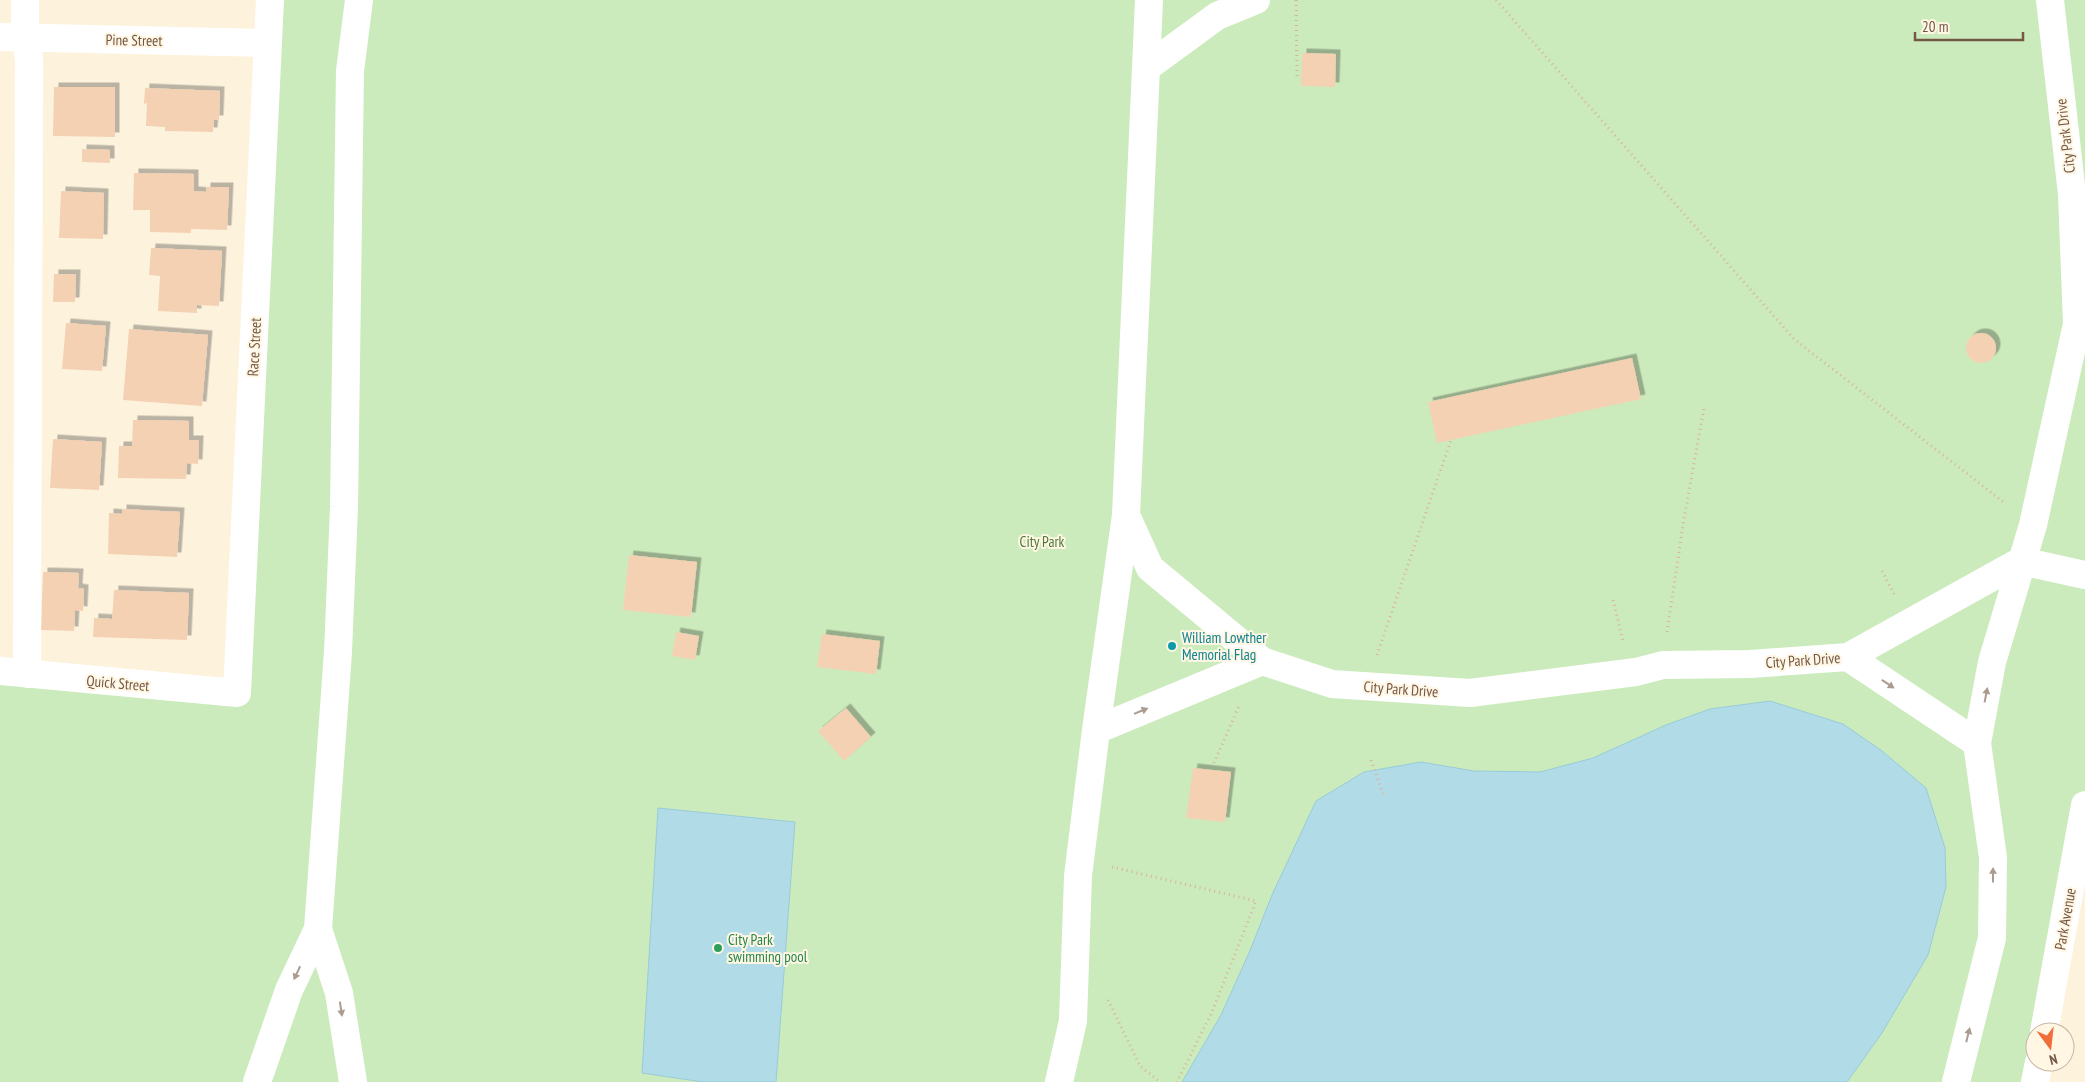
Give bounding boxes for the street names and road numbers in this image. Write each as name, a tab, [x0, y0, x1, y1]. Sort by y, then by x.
street label: Pine Street	[105, 30, 163, 50]
street label: City Park Drive	[2051, 98, 2079, 174]
street label: Race Street	[243, 317, 265, 377]
street label: City Park Drive	[1765, 648, 1841, 672]
street label: Quick Street	[86, 671, 150, 695]
street label: City Park Drive	[1363, 677, 1439, 701]
street label: Park Avenue	[2050, 887, 2080, 951]

